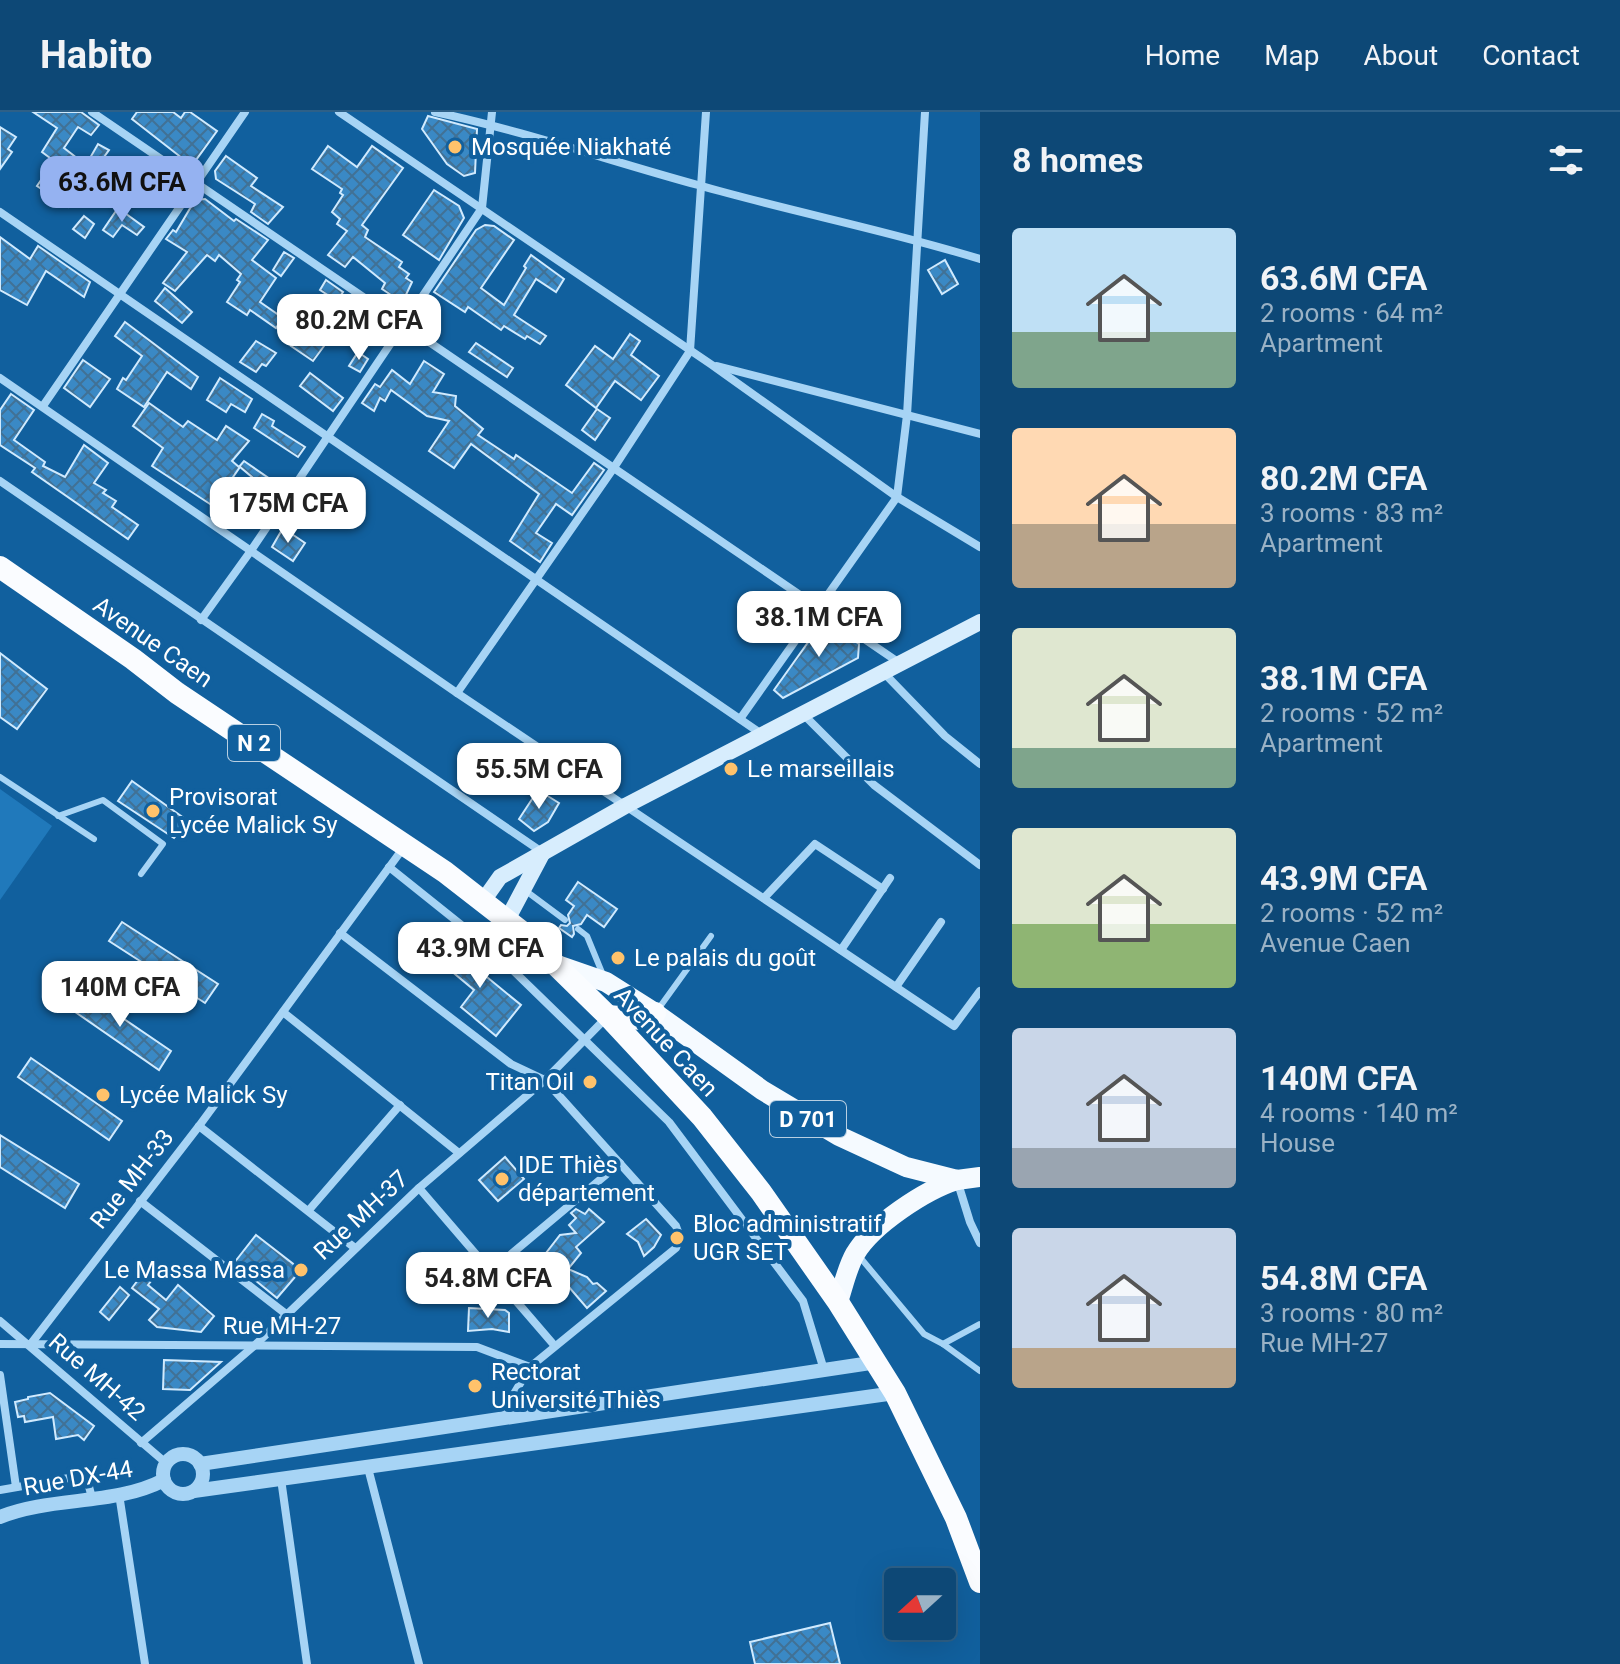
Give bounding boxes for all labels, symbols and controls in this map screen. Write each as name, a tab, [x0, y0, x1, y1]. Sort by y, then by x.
text: Habito	[40, 33, 152, 77]
text: Home	[1145, 39, 1220, 72]
text: Map	[1264, 39, 1320, 72]
text: About	[1364, 39, 1438, 72]
text: Contact	[1482, 39, 1580, 72]
place label: Mosquée Niakhaté	[471, 133, 671, 161]
marker: Mosquée Niakhaté	[446, 138, 464, 156]
icon: filters	[1544, 138, 1588, 182]
text: 8 homes	[1012, 140, 1143, 180]
pin: 63.6M CFA	[30, 156, 214, 224]
text: 63.6M CFA	[58, 167, 186, 197]
text: 63.6M CFA	[1260, 258, 1427, 298]
icon: home	[1076, 260, 1172, 356]
pin: 80.2M CFA	[267, 294, 451, 362]
text: 2 rooms · 64 m²	[1260, 298, 1443, 328]
text: 80.2M CFA	[295, 305, 423, 335]
text: Apartment	[1260, 328, 1383, 358]
text: 80.2M CFA	[1260, 458, 1427, 498]
icon: home	[1076, 460, 1172, 556]
pin: 175M CFA	[205, 477, 371, 545]
text: 175M CFA	[228, 488, 348, 518]
text: 3 rooms · 83 m²	[1260, 498, 1443, 528]
text: Apartment	[1260, 528, 1383, 558]
street label: Avenue Caen	[88, 591, 218, 693]
pin: 38.1M CFA	[727, 591, 911, 659]
text: 38.1M CFA	[755, 602, 883, 632]
text: 38.1M CFA	[1260, 658, 1427, 698]
icon: home	[1076, 660, 1172, 756]
text: 2 rooms · 52 m²	[1260, 698, 1443, 728]
road number: N 2	[228, 725, 280, 761]
text: Apartment	[1260, 728, 1383, 758]
pin: 55.5M CFA	[447, 743, 631, 811]
text: 55.5M CFA	[475, 754, 603, 784]
place label: Le marseillais	[747, 755, 895, 783]
marker: Le marseillais	[722, 760, 740, 778]
place label: Provisorat Lycée Malick Sy	[169, 783, 338, 839]
marker: Provisorat Lycée Malick Sy	[144, 802, 162, 820]
text: 43.9M CFA	[1260, 858, 1427, 898]
icon: home	[1076, 860, 1172, 956]
text: 2 rooms · 52 m²	[1260, 898, 1443, 928]
pin: 43.9M CFA	[388, 922, 572, 990]
text: Avenue Caen	[1260, 928, 1411, 958]
text: 43.9M CFA	[416, 933, 544, 963]
place label: Le palais du goût	[634, 944, 816, 972]
marker: Le palais du goût	[609, 949, 627, 967]
pin: 140M CFA	[37, 961, 203, 1029]
text: 140M CFA	[60, 972, 180, 1002]
street label: Avenue Caen	[608, 982, 724, 1102]
text: 140M CFA	[1260, 1058, 1417, 1098]
icon: home	[1076, 1060, 1172, 1156]
place label: Titan Oil	[486, 1068, 574, 1096]
marker: Titan Oil	[581, 1073, 599, 1091]
place label: Lycée Malick Sy	[119, 1081, 288, 1109]
marker: Lycée Malick Sy	[94, 1086, 112, 1104]
text: 4 rooms · 140 m²	[1260, 1098, 1458, 1128]
road number: D 701	[770, 1101, 846, 1137]
street label: Rue MH-33	[85, 1124, 179, 1234]
text: House	[1260, 1128, 1335, 1158]
place label: IDE Thiès département	[518, 1151, 655, 1207]
street label: Rue MH-37	[308, 1164, 414, 1266]
marker: IDE Thiès département	[493, 1170, 511, 1188]
place label: Bloc administratif UGR SET	[693, 1210, 882, 1266]
marker: Bloc administratif UGR SET	[668, 1229, 686, 1247]
pin: 54.8M CFA	[396, 1252, 580, 1320]
place label: Le Massa Massa	[104, 1256, 285, 1284]
text: 54.8M CFA	[1260, 1258, 1427, 1298]
icon: home	[1076, 1260, 1172, 1356]
marker: Le Massa Massa	[292, 1261, 310, 1279]
text: 54.8M CFA	[424, 1263, 552, 1293]
text: 3 rooms · 80 m²	[1260, 1298, 1443, 1328]
street label: Rue MH-27	[223, 1312, 341, 1340]
street label: Rue MH-42	[43, 1328, 151, 1426]
text: Rue MH-27	[1260, 1328, 1388, 1358]
place label: Rectorat Université Thiès	[491, 1358, 661, 1414]
marker: Rectorat Université Thiès	[466, 1377, 484, 1395]
street label: Rue DX-44	[21, 1455, 135, 1501]
north arrow	[884, 1568, 956, 1640]
map controls	[884, 1568, 956, 1640]

